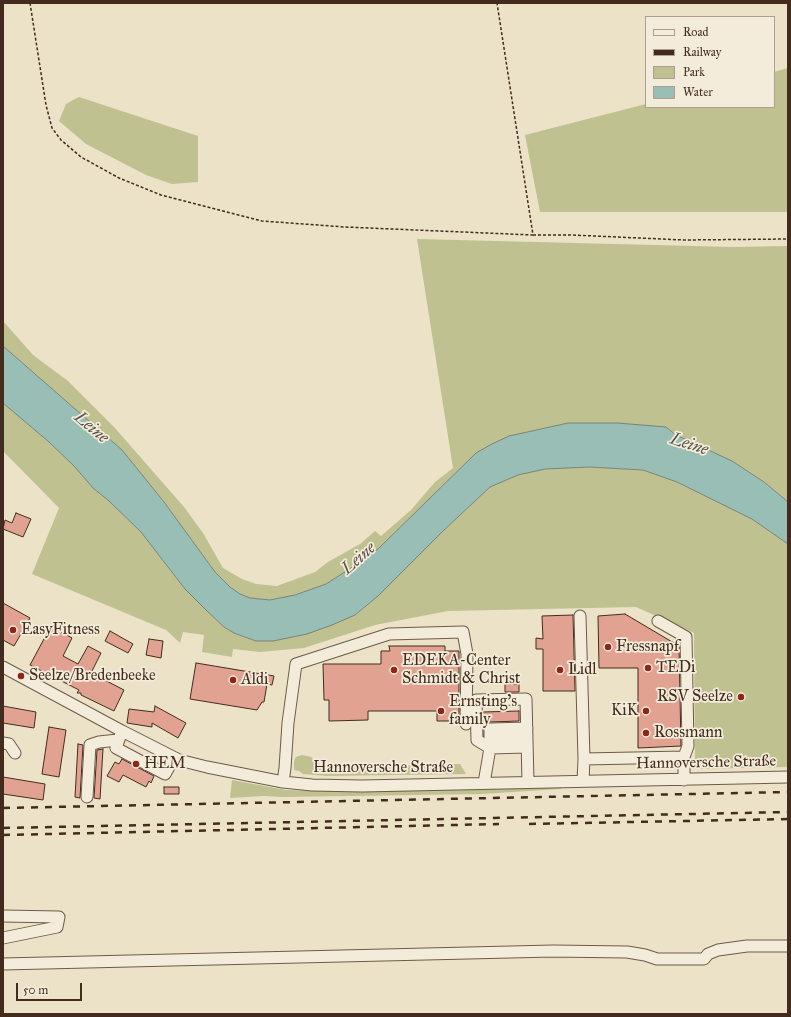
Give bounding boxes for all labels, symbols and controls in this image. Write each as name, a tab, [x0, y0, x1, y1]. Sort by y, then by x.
legend	[645, 16, 775, 108]
text: Road	[683, 25, 709, 39]
text: Railway	[683, 45, 721, 59]
text: Park	[683, 65, 705, 79]
text: Water	[683, 85, 713, 99]
water label: Leine	[70, 408, 112, 448]
water label: Leine	[667, 429, 711, 461]
water label: Leine	[338, 539, 380, 579]
place label: EasyFitness	[21, 620, 100, 640]
marker: EasyFitness	[8, 625, 18, 635]
place label: Fressnapf	[616, 637, 679, 657]
marker: Fressnapf	[603, 642, 613, 652]
place label: EDEKA-Center Schmidt & Christ	[402, 651, 520, 689]
place label: TEDi	[656, 658, 695, 678]
place label: Lidl	[568, 660, 597, 680]
marker: TEDi	[643, 663, 653, 673]
marker: EDEKA-Center Schmidt & Christ	[389, 665, 399, 675]
marker: Lidl	[555, 665, 565, 675]
place label: Seelze/Bredenbeeke	[29, 666, 156, 686]
place label: Aldi	[241, 670, 268, 690]
marker: Seelze/Bredenbeeke	[16, 671, 26, 681]
marker: Aldi	[228, 675, 238, 685]
place label: RSV Seelze	[657, 687, 733, 707]
place label: Ernsting's family	[449, 692, 517, 730]
marker: RSV Seelze	[736, 692, 746, 702]
place label: KiK	[611, 701, 638, 721]
marker: Ernsting's family	[436, 706, 446, 716]
marker: KiK	[641, 706, 651, 716]
place label: Rossmann	[654, 723, 722, 743]
marker: Rossmann	[641, 728, 651, 738]
street label: Hannoversche Straße	[636, 752, 776, 774]
place label: HEM	[144, 754, 186, 774]
street label: Hannoversche Straße	[313, 758, 453, 778]
marker: HEM	[131, 759, 141, 769]
scale bar	[18, 975, 84, 1001]
text: 50 m	[23, 983, 48, 997]

